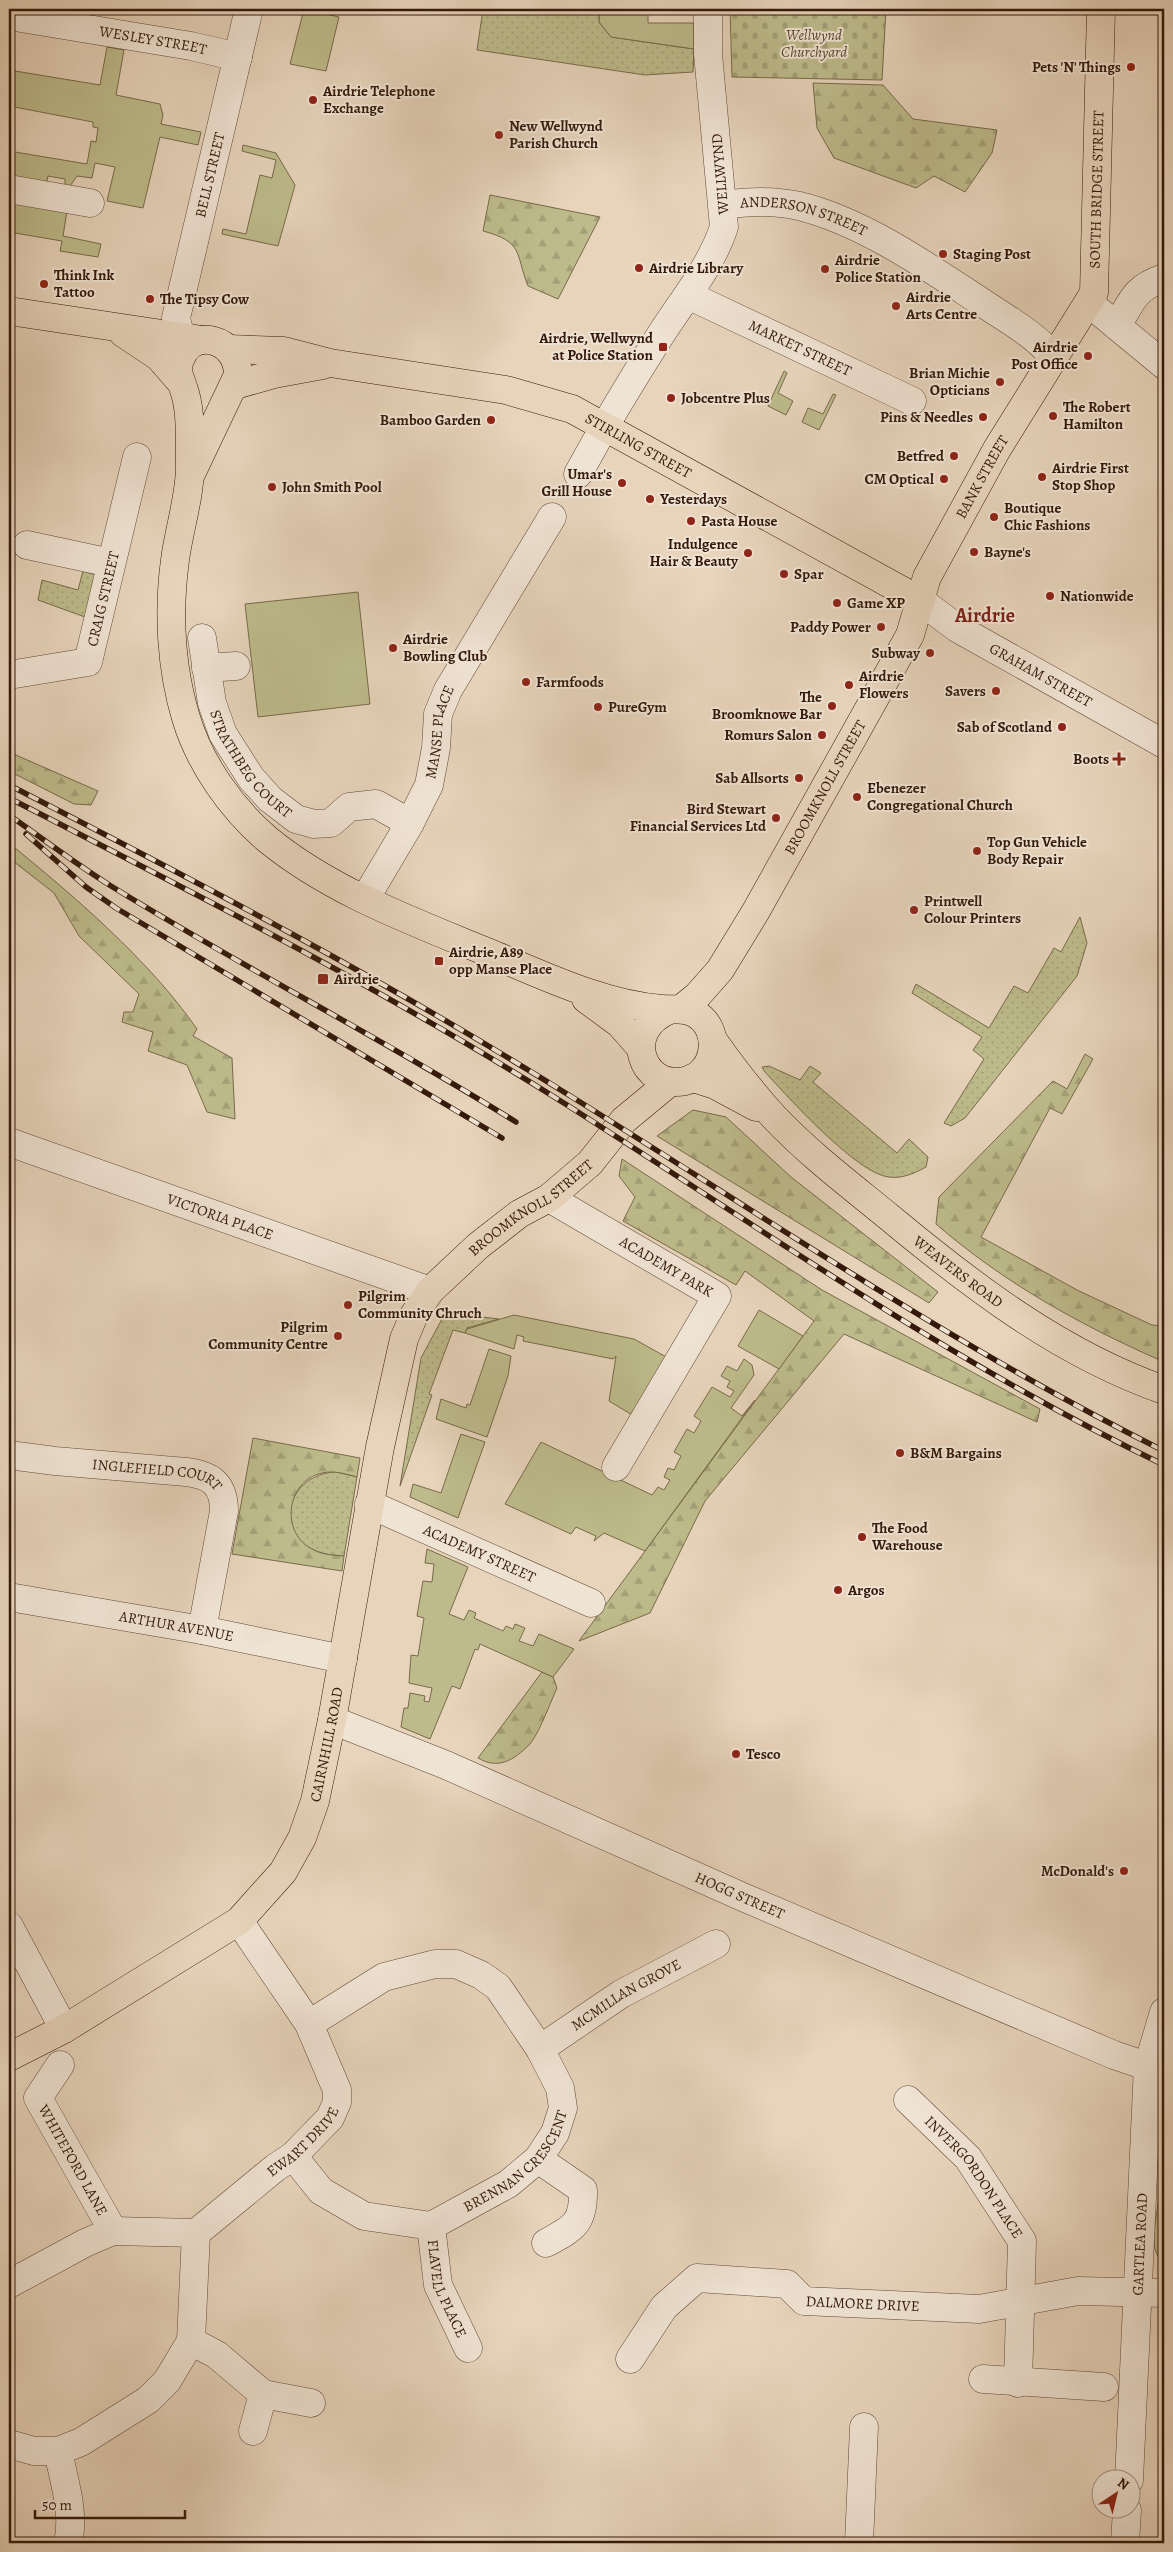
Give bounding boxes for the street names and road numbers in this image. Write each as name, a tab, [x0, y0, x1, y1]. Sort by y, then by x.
street label: WESLEY STREET	[97, 21, 210, 60]
street label: SOUTH BRIDGE STREET	[1085, 109, 1109, 269]
street label: BELL STREET	[190, 129, 230, 220]
street label: WELLWYND	[707, 133, 734, 216]
street label: ANDERSON STREET	[738, 192, 871, 241]
street label: MARKET STREET	[745, 315, 855, 381]
street label: STIRLING STREET	[582, 408, 696, 483]
street label: BANK STREET	[951, 431, 1013, 522]
street label: CRAIG STREET	[82, 549, 124, 648]
street label: GRAHAM STREET	[986, 638, 1096, 712]
street label: MANSE PLACE	[420, 682, 459, 780]
street label: STRATHBEG COURT	[205, 707, 297, 823]
street label: BROOMKNOLL STREET	[779, 716, 871, 858]
street label: BROOMKNOLL STREET	[464, 1154, 598, 1260]
street label: VICTORIA PLACE	[163, 1188, 276, 1245]
street label: WEAVERS ROAD	[908, 1230, 1007, 1312]
street label: ACADEMY PARK	[615, 1231, 717, 1302]
street label: INGLEFIELD COURT	[91, 1454, 228, 1495]
street label: ACADEMY STREET	[419, 1519, 540, 1587]
street label: ARTHUR AVENUE	[117, 1606, 235, 1646]
street label: CAIRNHILL ROAD	[305, 1686, 348, 1804]
street label: HOGG STREET	[692, 1867, 788, 1924]
street label: MCMILLAN GROVE	[567, 1954, 685, 2035]
street label: WHITEFORD LANE	[33, 2100, 112, 2219]
street label: EWART DRIVE	[262, 2104, 344, 2181]
street label: BRENNAN CRESCENT	[460, 2107, 572, 2217]
street label: INVERGORDON PLACE	[920, 2111, 1028, 2242]
street label: GARTLEA ROAD	[1127, 2193, 1152, 2296]
street label: FLAVELL PLACE	[423, 2238, 472, 2341]
street label: DALMORE DRIVE	[805, 2291, 920, 2316]

